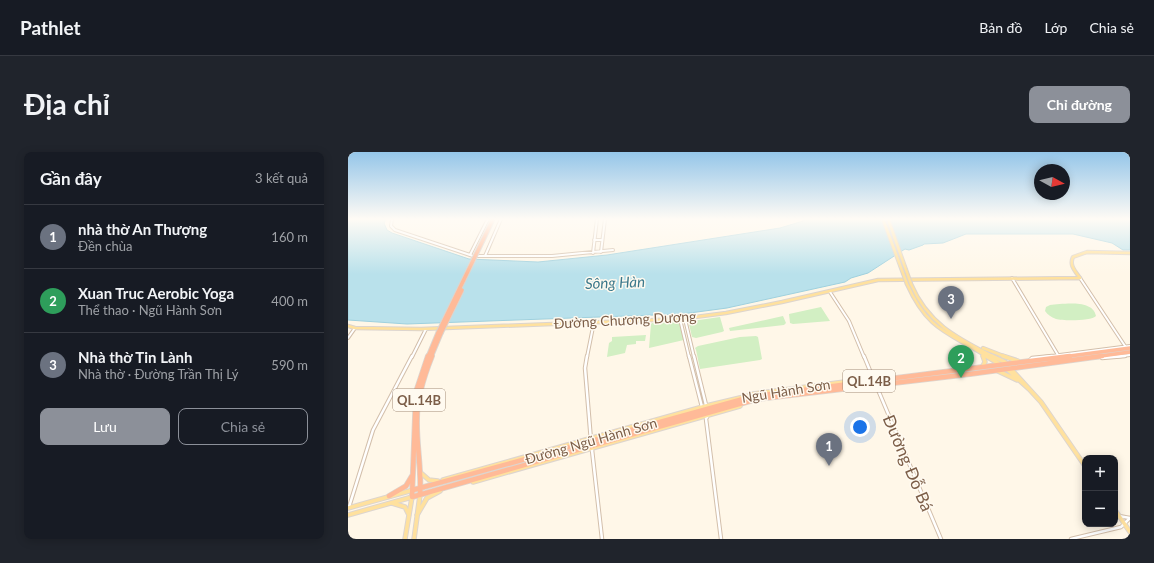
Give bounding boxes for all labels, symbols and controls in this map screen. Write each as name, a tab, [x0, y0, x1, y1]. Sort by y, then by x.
text: Pathlet	[20, 16, 81, 39]
text: Bản đồ	[979, 19, 1022, 36]
text: Lớp	[1044, 19, 1067, 36]
text: Chia sẻ	[1089, 19, 1134, 36]
button: Chỉ đường	[1029, 86, 1130, 123]
text: Địa chỉ	[24, 87, 110, 121]
north arrow	[1034, 164, 1070, 200]
text: Gần đây	[40, 168, 102, 189]
text: 3 kết quả	[255, 170, 308, 186]
text: nhà thờ An Thượng	[78, 220, 207, 238]
text: 1	[49, 229, 57, 245]
text: 160 m	[271, 229, 308, 245]
text: Đền chùa	[78, 238, 133, 254]
water label: Sông Hàn	[585, 272, 645, 292]
text: Xuan Truc Aerobic Yoga	[78, 284, 234, 302]
pin: 3	[938, 286, 964, 319]
text: 2	[49, 293, 57, 309]
text: 400 m	[271, 293, 308, 309]
text: Thể thao · Ngũ Hành Sơn	[78, 302, 222, 318]
street label: Đường Chương Dương	[553, 307, 697, 332]
pin: 2	[948, 345, 974, 378]
text: Nhà thờ Tin Lành	[78, 348, 193, 366]
text: 3	[49, 357, 57, 373]
text: 590 m	[271, 357, 308, 373]
text: Nhà thờ · Đường Trần Thị Lý	[78, 366, 238, 382]
road number: QL.14B	[843, 370, 895, 392]
street label: Ngũ Hành Sơn	[740, 375, 832, 406]
road number: QL.14B	[393, 389, 445, 411]
button: Lưu	[40, 408, 170, 445]
button: Chia sẻ	[178, 408, 308, 445]
street label: Đường Đỗ Bá	[879, 411, 938, 514]
street label: Đường Ngũ Hành Sơn	[523, 414, 659, 467]
your location	[850, 417, 870, 437]
pin: 1	[816, 433, 842, 466]
map controls	[1082, 455, 1118, 527]
button: +	[1082, 455, 1118, 491]
button: −	[1082, 491, 1118, 527]

